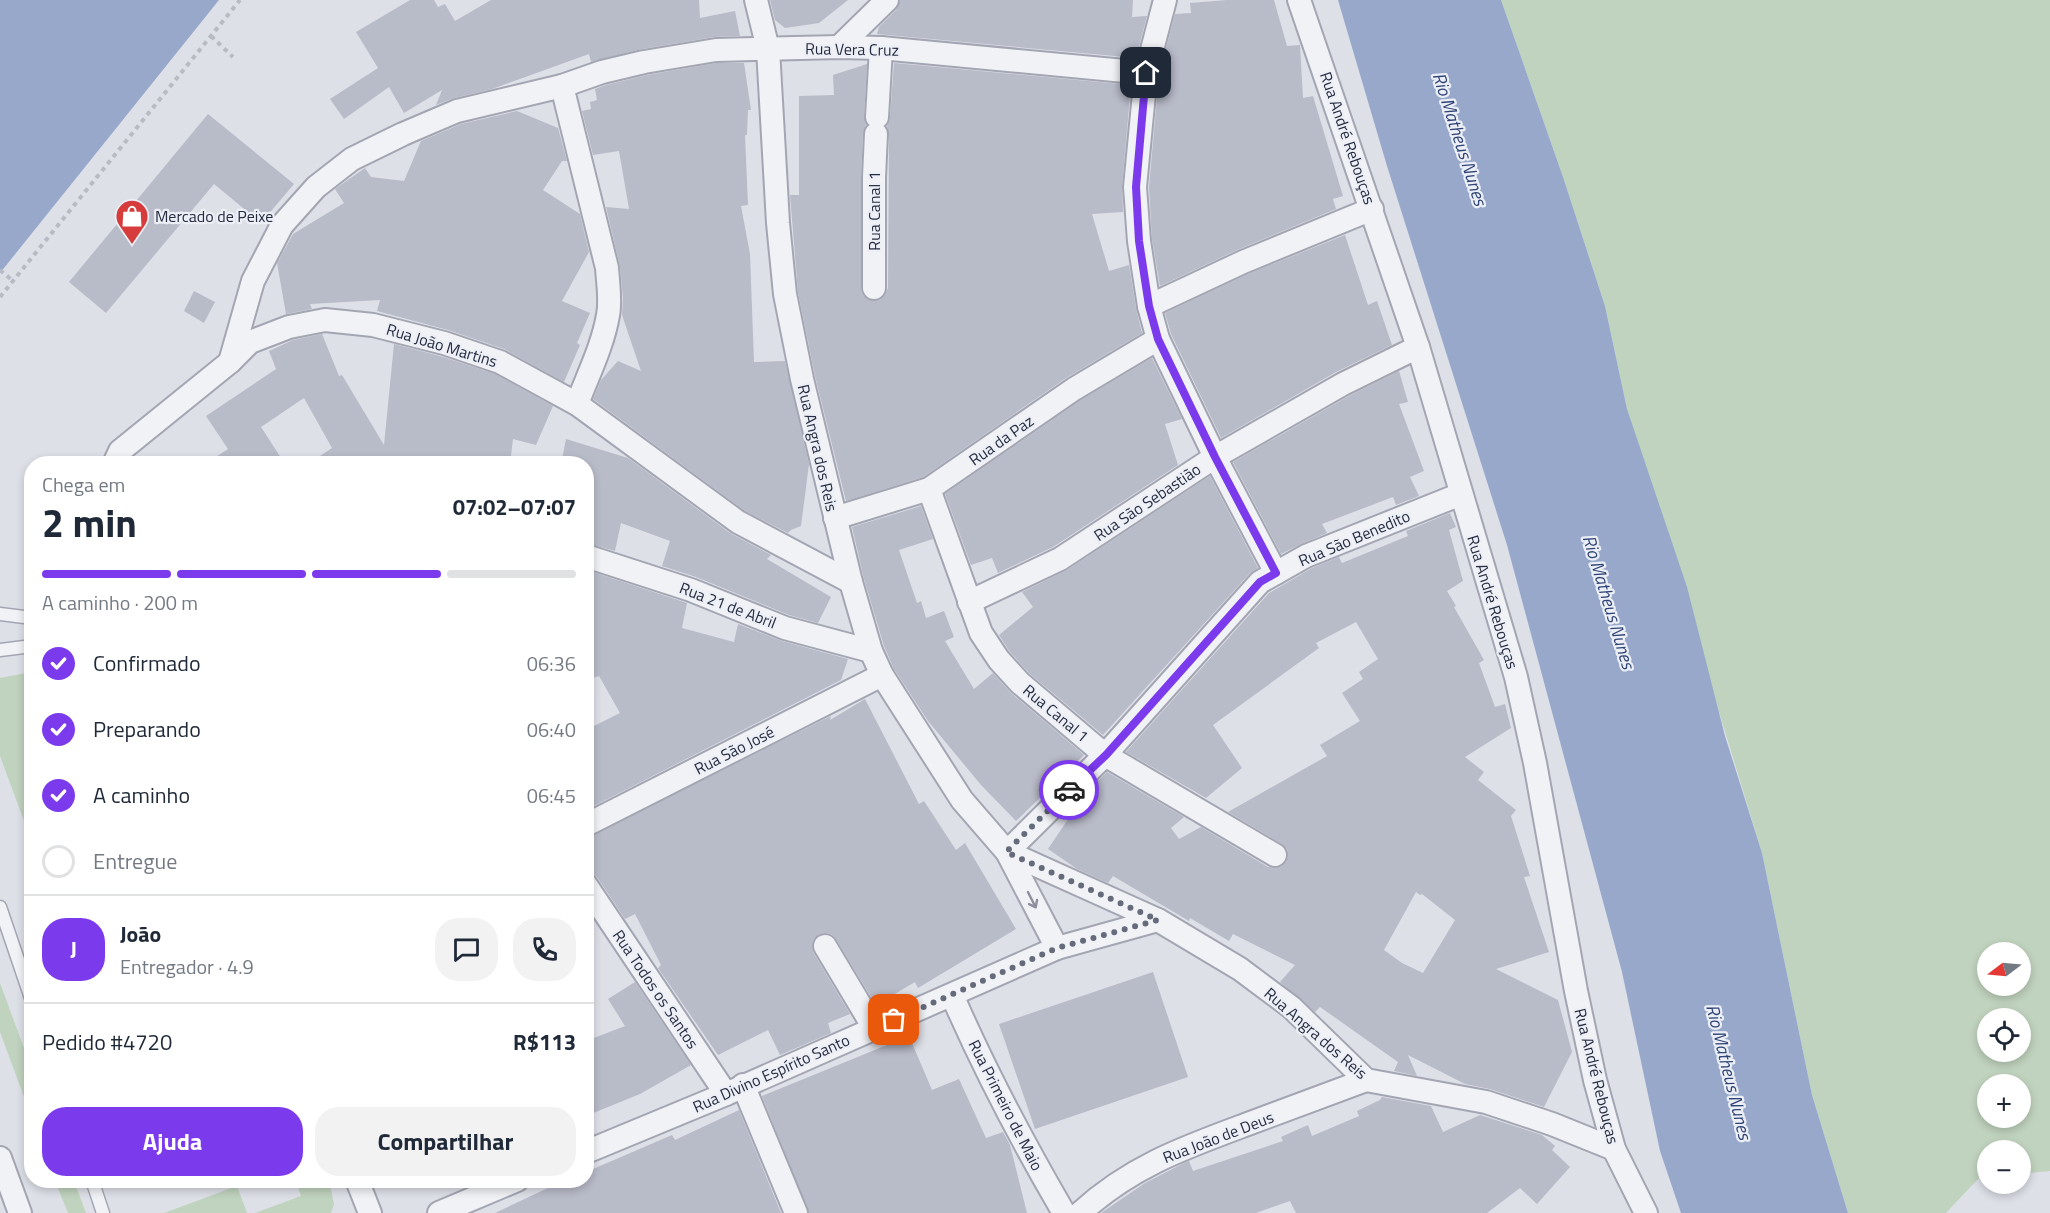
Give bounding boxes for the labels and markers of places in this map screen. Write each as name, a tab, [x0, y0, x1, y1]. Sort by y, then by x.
pin	[1120, 47, 1171, 98]
shop icon: Mercado de Peixe	[114, 198, 150, 245]
place label: Mercado de Peixe	[155, 204, 273, 228]
pin	[868, 994, 919, 1045]

